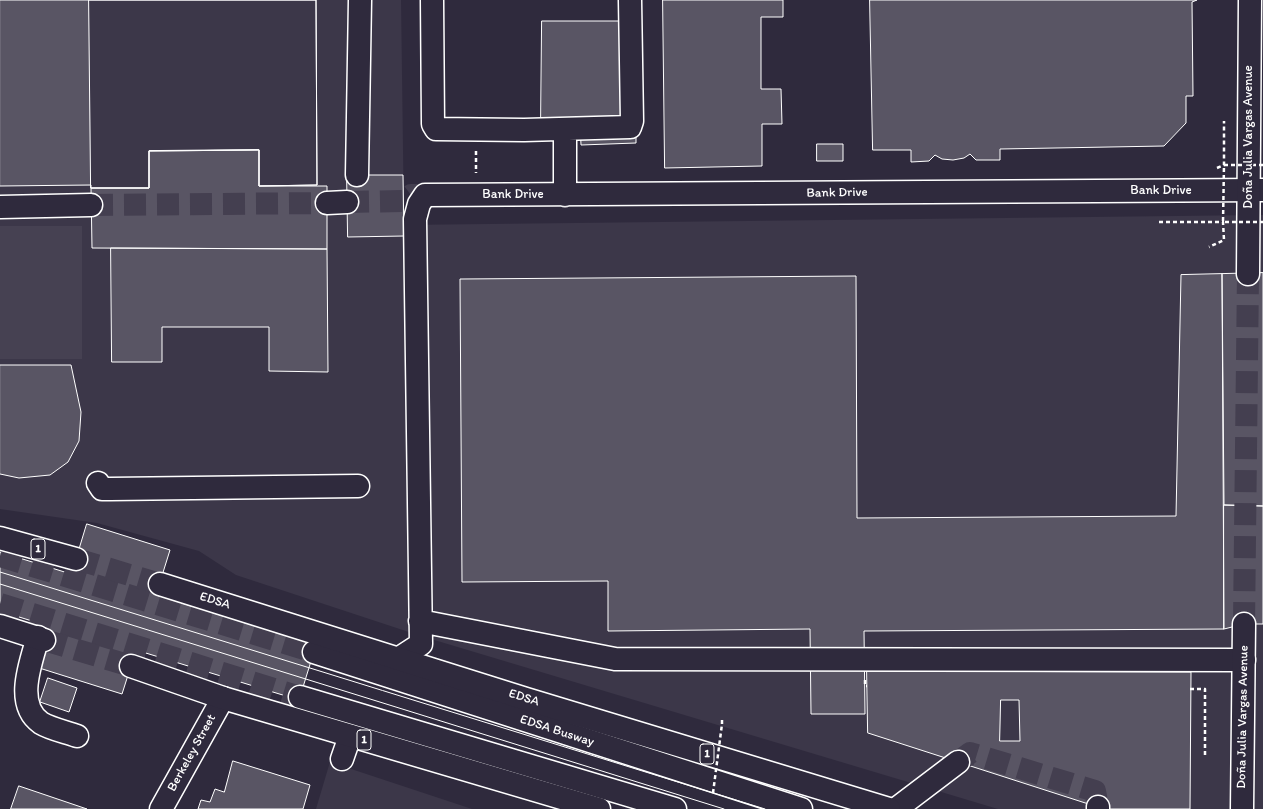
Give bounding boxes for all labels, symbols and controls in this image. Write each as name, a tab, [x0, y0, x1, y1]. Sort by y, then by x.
street label: Doña Julia Vargas Avenue	[1241, 65, 1257, 209]
street label: Bank Drive	[1130, 183, 1192, 199]
street label: Bank Drive	[806, 185, 868, 201]
street label: Bank Drive	[482, 187, 544, 203]
road number: 1	[31, 539, 45, 559]
street label: EDSA	[198, 589, 232, 613]
street label: Doña Julia Vargas Avenue	[1234, 645, 1252, 789]
street label: EDSA	[507, 686, 541, 710]
street label: Berkeley Street	[164, 712, 220, 794]
street label: EDSA Busway	[518, 712, 596, 750]
road number: 1	[357, 730, 371, 750]
road number: 1	[700, 744, 714, 764]

